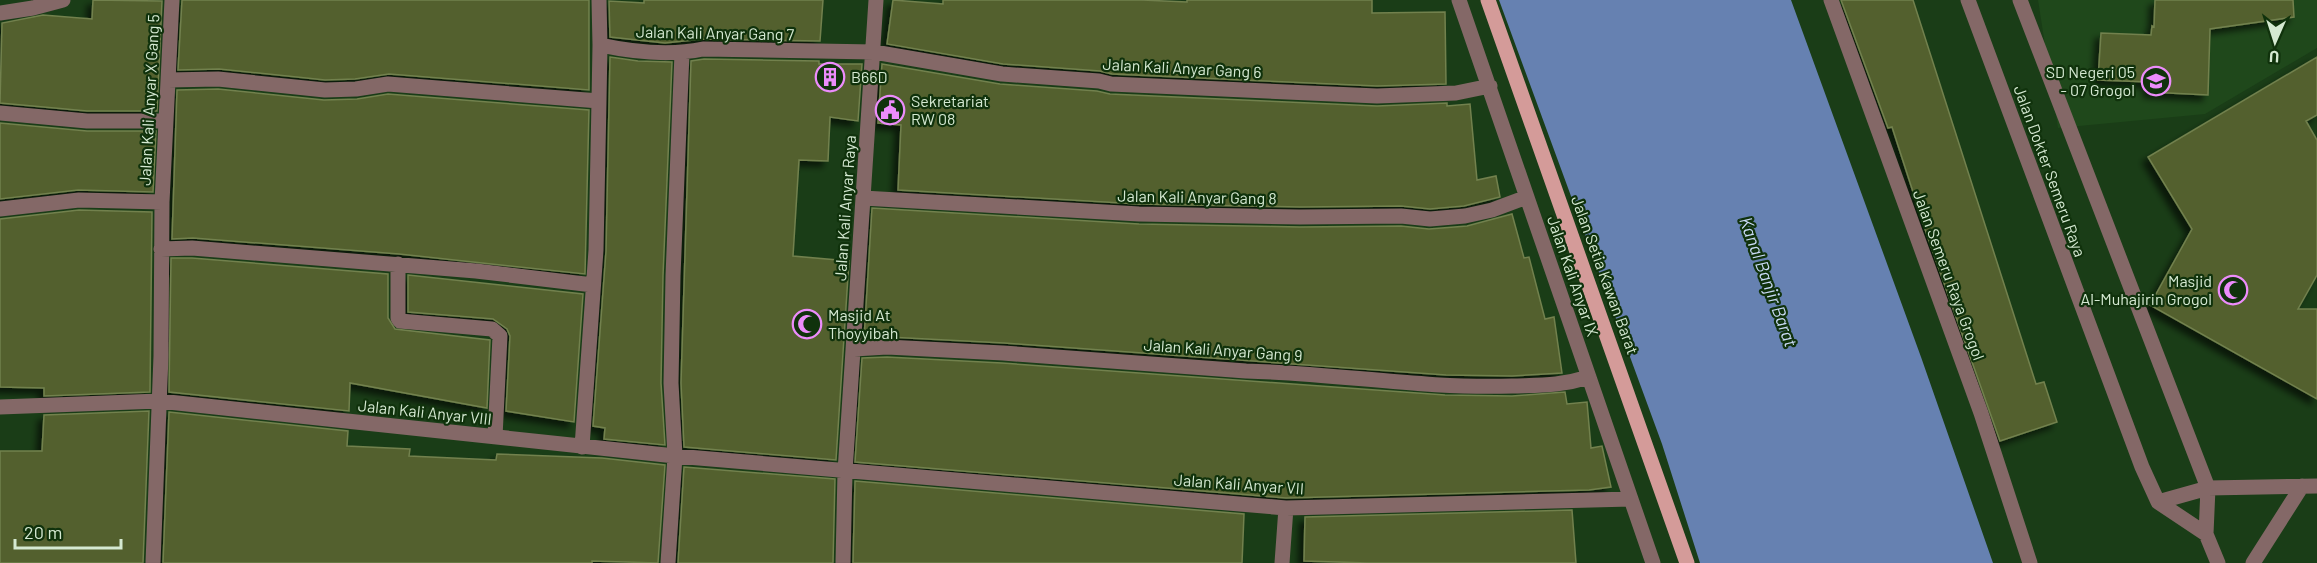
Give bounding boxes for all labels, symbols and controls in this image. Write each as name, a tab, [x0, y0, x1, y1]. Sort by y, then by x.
north arrow	[2245, 12, 2305, 72]
street label: Jalan Kali Anyar X Gang 5	[135, 14, 162, 186]
street label: Jalan Kali Anyar Gang 7	[636, 22, 795, 43]
text: U	[2269, 48, 2280, 67]
street label: Jalan Kali Anyar Gang 6	[1102, 54, 1262, 81]
building icon: B66D	[814, 61, 846, 93]
place label: SD Negeri 05 - 07 Grogol	[2046, 62, 2135, 99]
school or university icon: SD Negeri 05 - 07 Grogol	[2140, 65, 2172, 97]
place label: B66D	[851, 67, 887, 86]
street label: Jalan Dokter Semeru Raya	[2011, 82, 2090, 259]
place label: Sekretariat RW 08	[911, 91, 989, 128]
public building icon: Sekretariat RW 08	[874, 94, 906, 126]
street label: Jalan Kali Anyar Raya	[830, 135, 859, 281]
street label: Jalan Kali Anyar Gang 8	[1117, 186, 1277, 207]
street label: Jalan Semeru Raya Grogol	[1910, 187, 1989, 363]
street label: Jalan Setia Kawan Barat	[1568, 193, 1643, 357]
street label: Jalan Kali Anyar IX	[1544, 213, 1603, 339]
water label: Kanal Banjir Barat	[1735, 214, 1803, 350]
place label: Masjid Al-Muhajirin Grogol	[2081, 271, 2212, 308]
mosque icon: Masjid Al-Muhajirin Grogol	[2217, 274, 2249, 306]
place label: Masjid At Thoyyibah	[828, 305, 898, 342]
mosque icon: Masjid At Thoyyibah	[791, 308, 823, 340]
street label: Jalan Kali Anyar Gang 9	[1143, 334, 1303, 365]
street label: Jalan Kali Anyar VIII	[357, 395, 493, 428]
street label: Jalan Kali Anyar VII	[1173, 469, 1305, 498]
scale bar	[15, 512, 122, 550]
text: 20 m	[24, 521, 62, 543]

